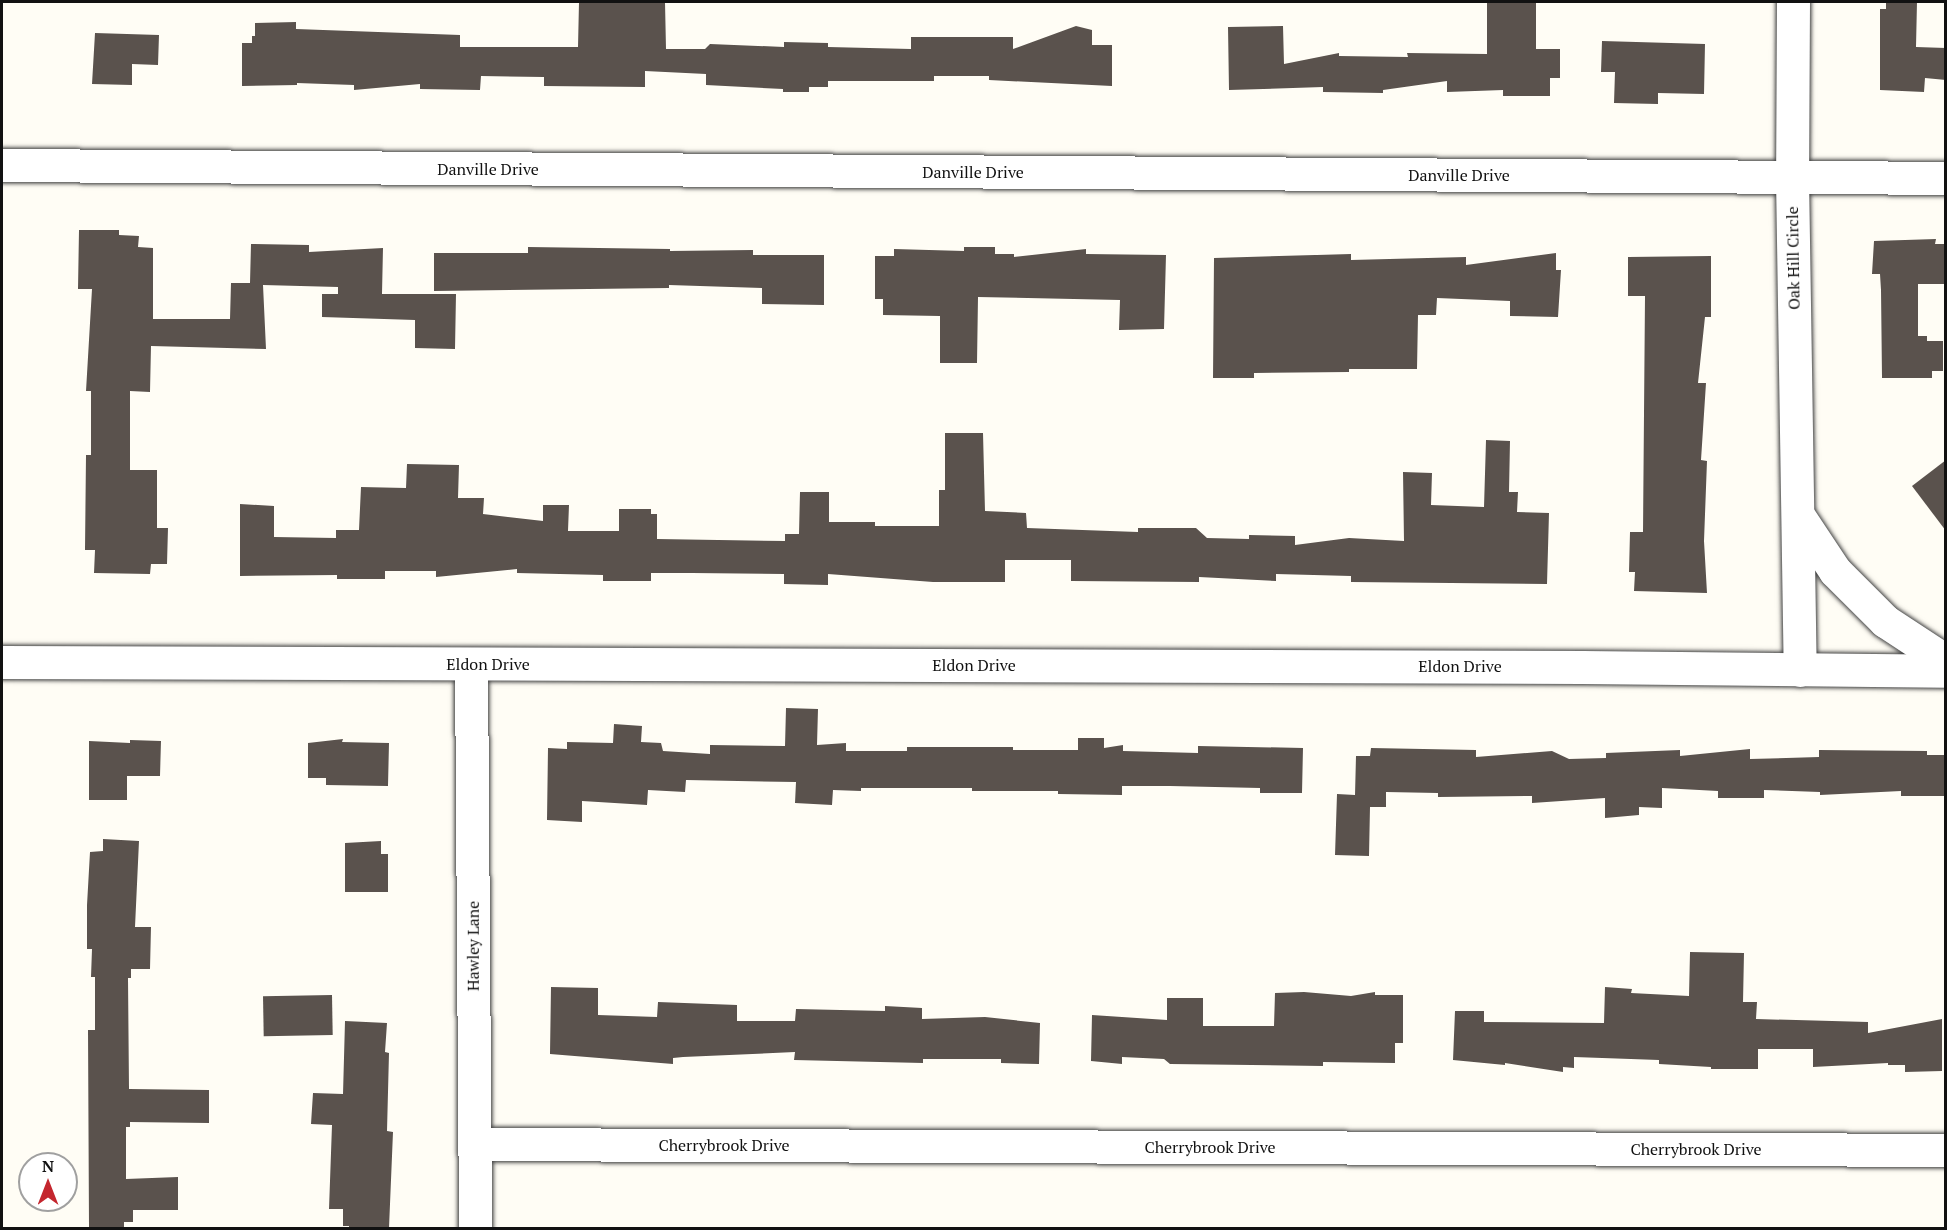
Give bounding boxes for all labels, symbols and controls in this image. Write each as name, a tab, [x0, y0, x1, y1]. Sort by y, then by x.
street label: Danville Drive	[437, 159, 539, 179]
street label: Danville Drive	[922, 162, 1024, 182]
street label: Danville Drive	[1408, 165, 1510, 185]
street label: Oak Hill Circle	[1782, 206, 1804, 310]
street label: Eldon Drive	[446, 654, 530, 674]
street label: Eldon Drive	[932, 655, 1016, 675]
street label: Eldon Drive	[1418, 656, 1502, 676]
street label: Hawley Lane	[463, 901, 483, 991]
street label: Cherrybrook Drive	[658, 1135, 790, 1155]
street label: Cherrybrook Drive	[1144, 1137, 1276, 1157]
street label: Cherrybrook Drive	[1630, 1139, 1762, 1159]
north arrow	[18, 1152, 78, 1212]
text: N	[42, 1155, 54, 1177]

